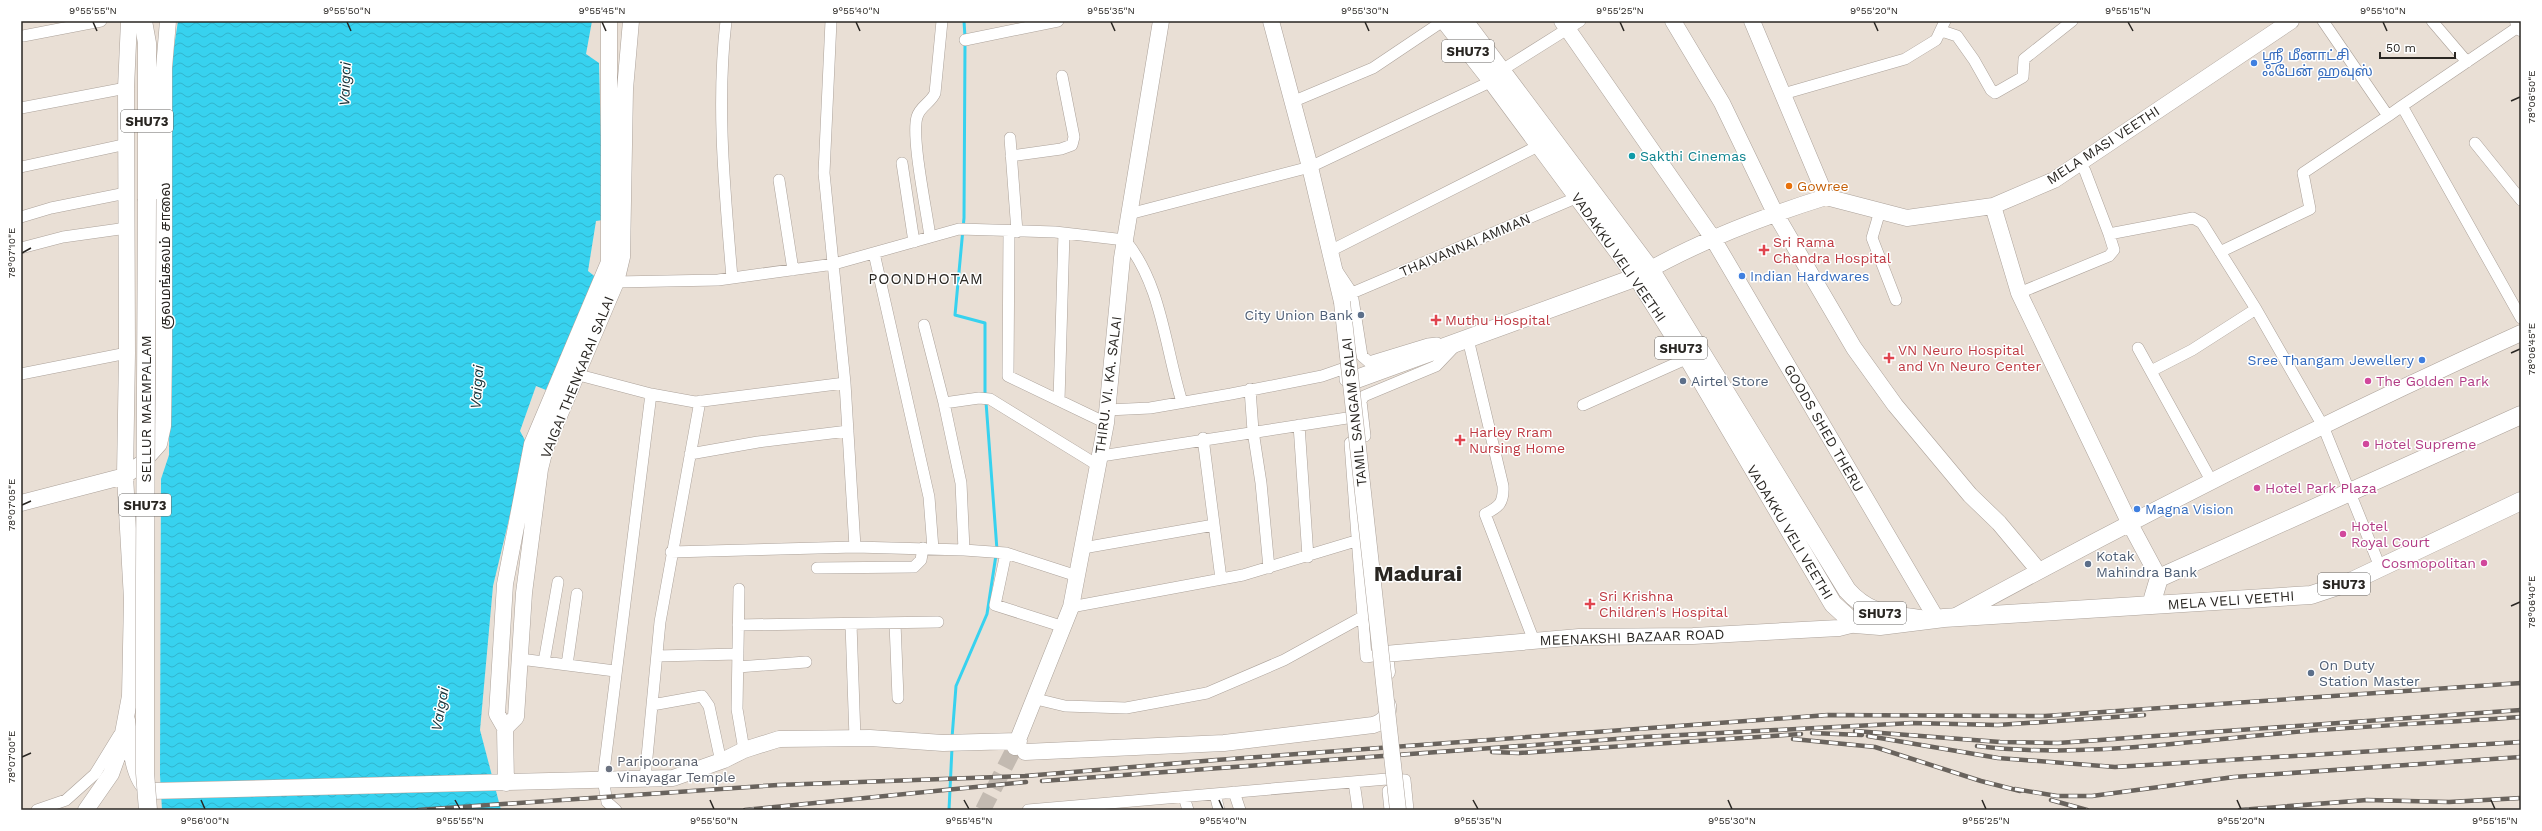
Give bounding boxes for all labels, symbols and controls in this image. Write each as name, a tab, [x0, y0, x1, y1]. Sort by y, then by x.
text: 9°55'55"N	[69, 5, 117, 16]
text: 9°55'50"N	[323, 5, 371, 16]
text: 9°55'45"N	[578, 5, 626, 16]
text: 9°55'40"N	[832, 5, 880, 16]
text: 9°55'35"N	[1087, 5, 1135, 16]
text: 9°55'30"N	[1341, 5, 1389, 16]
text: 9°55'25"N	[1596, 5, 1644, 16]
text: 9°55'20"N	[1850, 5, 1898, 16]
text: 9°55'15"N	[2105, 5, 2151, 16]
text: 9°55'10"N	[2360, 5, 2406, 16]
scale bar	[2380, 34, 2455, 60]
road number: SHU73	[1442, 40, 1494, 62]
text: 50 m	[2386, 41, 2416, 55]
place label: ஶ்ரீ மீனாட்சி ஃபேன் ஹவுஸ்	[2262, 47, 2373, 81]
marker: ஶ்ரீ மீனாட்சி ஃபேன் ஹவுஸ்	[2249, 58, 2259, 68]
water label: Vaigai	[335, 60, 355, 106]
text: 78°06'50"E	[2526, 70, 2537, 124]
street label: MELA MASI VEETHI	[2044, 103, 2162, 187]
road number: SHU73	[121, 110, 173, 132]
place label: Sakthi Cinemas	[1640, 148, 1746, 164]
marker: Sakthi Cinemas	[1627, 151, 1637, 161]
place label: Gowree	[1797, 178, 1849, 194]
marker: Gowree	[1784, 181, 1794, 191]
street label: குலமங்கலம் சாலை	[157, 182, 175, 330]
street label: VADAKKU VELI VEETHI	[1568, 189, 1670, 325]
street label: THAIVANNAI AMMAN	[1397, 210, 1533, 280]
text: 78°07'10"E	[6, 228, 17, 278]
place label: Sri Rama Chandra Hospital	[1773, 234, 1892, 266]
marker: Sri Rama Chandra Hospital	[1758, 244, 1770, 256]
place label: Indian Hardwares	[1750, 268, 1869, 284]
district label: POONDHOTAM	[868, 270, 984, 288]
marker: Indian Hardwares	[1737, 271, 1747, 281]
street label: VAIGAI THENKARAI SALAI	[537, 294, 617, 460]
place label: City Union Bank	[1244, 307, 1353, 323]
marker: City Union Bank	[1356, 310, 1366, 320]
place label: Muthu Hospital	[1445, 312, 1551, 328]
marker: Muthu Hospital	[1430, 314, 1442, 326]
street label: THIRU. VI. KA. SALAI	[1092, 315, 1124, 455]
text: 78°06'45"E	[2526, 323, 2537, 375]
street label: SELLUR MAEMPALAM	[138, 335, 154, 483]
street label: TAMIL SANGAM SALAI	[1338, 337, 1370, 487]
road number: SHU73	[1655, 337, 1707, 359]
place label: VN Neuro Hospital and Vn Neuro Center	[1898, 342, 2041, 374]
marker: VN Neuro Hospital and Vn Neuro Center	[1883, 352, 1895, 364]
place label: Sree Thangam Jewellery	[2248, 352, 2415, 368]
marker: Sree Thangam Jewellery	[2417, 355, 2427, 365]
street label: GOODS SHED THERU	[1781, 361, 1867, 495]
water label: Vaigai	[466, 363, 488, 410]
place label: Airtel Store	[1691, 373, 1769, 389]
place label: The Golden Park	[2376, 373, 2489, 389]
marker: Airtel Store	[1678, 376, 1688, 386]
marker: The Golden Park	[2363, 376, 2373, 386]
place label: Harley Rram Nursing Home	[1469, 424, 1565, 456]
marker: Harley Rram Nursing Home	[1454, 434, 1466, 446]
place label: Hotel Supreme	[2374, 436, 2476, 452]
marker: Hotel Supreme	[2361, 439, 2371, 449]
street label: VADAKKU VELI VEETHI	[1744, 462, 1836, 602]
text: 78°07'05"E	[6, 479, 17, 531]
place label: Hotel Park Plaza	[2265, 480, 2377, 496]
marker: Hotel Park Plaza	[2252, 483, 2262, 493]
road number: SHU73	[119, 494, 171, 516]
place label: Magna Vision	[2145, 501, 2234, 517]
marker: Magna Vision	[2132, 504, 2142, 514]
place label: Hotel Royal Court	[2351, 518, 2430, 550]
marker: Hotel Royal Court	[2338, 529, 2348, 539]
place label: Kotak Mahindra Bank	[2096, 548, 2197, 580]
place label: Cosmopolitan	[2381, 555, 2476, 571]
marker: Cosmopolitan	[2479, 558, 2489, 568]
marker: Kotak Mahindra Bank	[2083, 559, 2093, 569]
district label: Madurai	[1374, 561, 1462, 586]
road number: SHU73	[2318, 573, 2370, 595]
text: 78°06'40"E	[2526, 576, 2537, 628]
place label: Sri Krishna Children's Hospital	[1599, 588, 1728, 620]
street label: MELA VELI VEETHI	[2167, 588, 2295, 612]
marker: Sri Krishna Children's Hospital	[1584, 598, 1596, 610]
road number: SHU73	[1854, 602, 1906, 624]
street label: MEENAKSHI BAZAAR ROAD	[1539, 626, 1725, 648]
place label: On Duty Station Master	[2319, 657, 2420, 689]
marker: On Duty Station Master	[2306, 668, 2316, 678]
water label: Vaigai	[427, 685, 453, 732]
text: 78°07'00"E	[6, 731, 17, 784]
place label: Paripoorana Vinayagar Temple	[617, 753, 736, 785]
marker: Paripoorana Vinayagar Temple	[604, 764, 614, 774]
text: 9°56'00"N	[181, 815, 229, 826]
text: 9°55'55"N	[436, 815, 484, 826]
text: 9°55'50"N	[690, 815, 738, 826]
text: 9°55'45"N	[945, 815, 993, 826]
text: 9°55'40"N	[1199, 815, 1247, 826]
text: 9°55'35"N	[1454, 815, 1502, 826]
text: 9°55'30"N	[1708, 815, 1756, 826]
text: 9°55'25"N	[1962, 815, 2010, 826]
text: 9°55'20"N	[2217, 815, 2265, 826]
text: 9°55'15"N	[2472, 815, 2518, 826]

